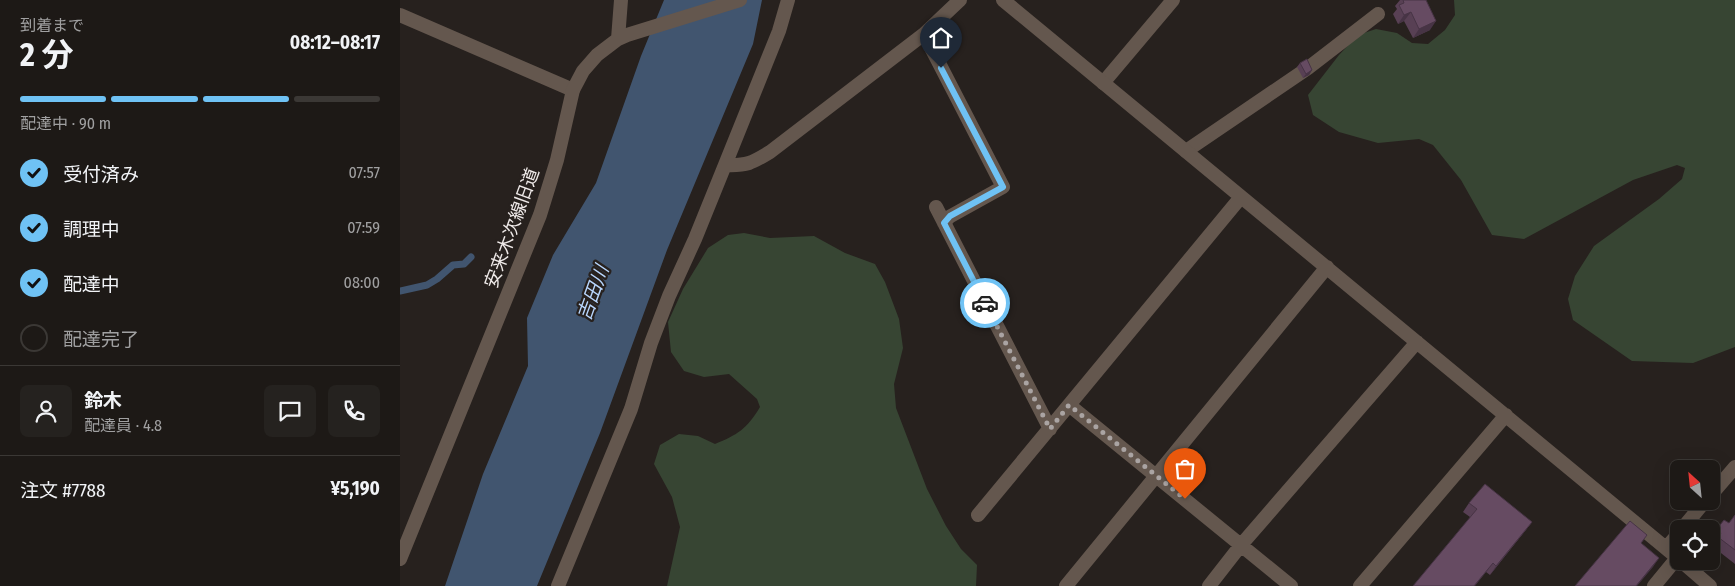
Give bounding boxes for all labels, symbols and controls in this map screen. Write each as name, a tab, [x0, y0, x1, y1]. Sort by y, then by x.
text: 到着まで	[20, 16, 84, 35]
pin	[920, 17, 962, 68]
icon: home	[927, 24, 955, 52]
text: 08:12–08:17	[290, 31, 380, 54]
text: 2 分	[20, 36, 73, 74]
text: 配達中 · 90 m	[20, 114, 111, 133]
icon: check	[20, 159, 48, 187]
text: 受付済み	[63, 163, 139, 186]
text: 07:57	[349, 163, 380, 182]
street label: 安来木次線旧道	[480, 165, 544, 291]
icon: check	[20, 214, 48, 242]
text: 調理中	[63, 218, 120, 241]
text: 07:59	[347, 218, 380, 237]
water label: 吉田川	[572, 260, 614, 324]
icon: check	[20, 269, 48, 297]
text: 配達中	[63, 273, 120, 296]
text: 08:00	[344, 273, 380, 292]
courier	[960, 278, 1010, 328]
icon: car	[971, 289, 999, 317]
text: 配達完了	[63, 328, 139, 351]
button: person	[20, 385, 72, 437]
button: chat	[264, 385, 316, 437]
button: phone	[328, 385, 380, 437]
text: 鈴木	[84, 389, 122, 412]
text: 配達員 · 4.8	[84, 416, 162, 435]
pin	[1164, 448, 1206, 499]
icon: bag	[1171, 455, 1199, 483]
north arrow	[1670, 460, 1720, 510]
map controls	[1670, 460, 1720, 570]
text: ¥5,190	[330, 477, 380, 500]
text: 注文 #7788	[20, 479, 106, 502]
button: locate	[1670, 520, 1720, 570]

